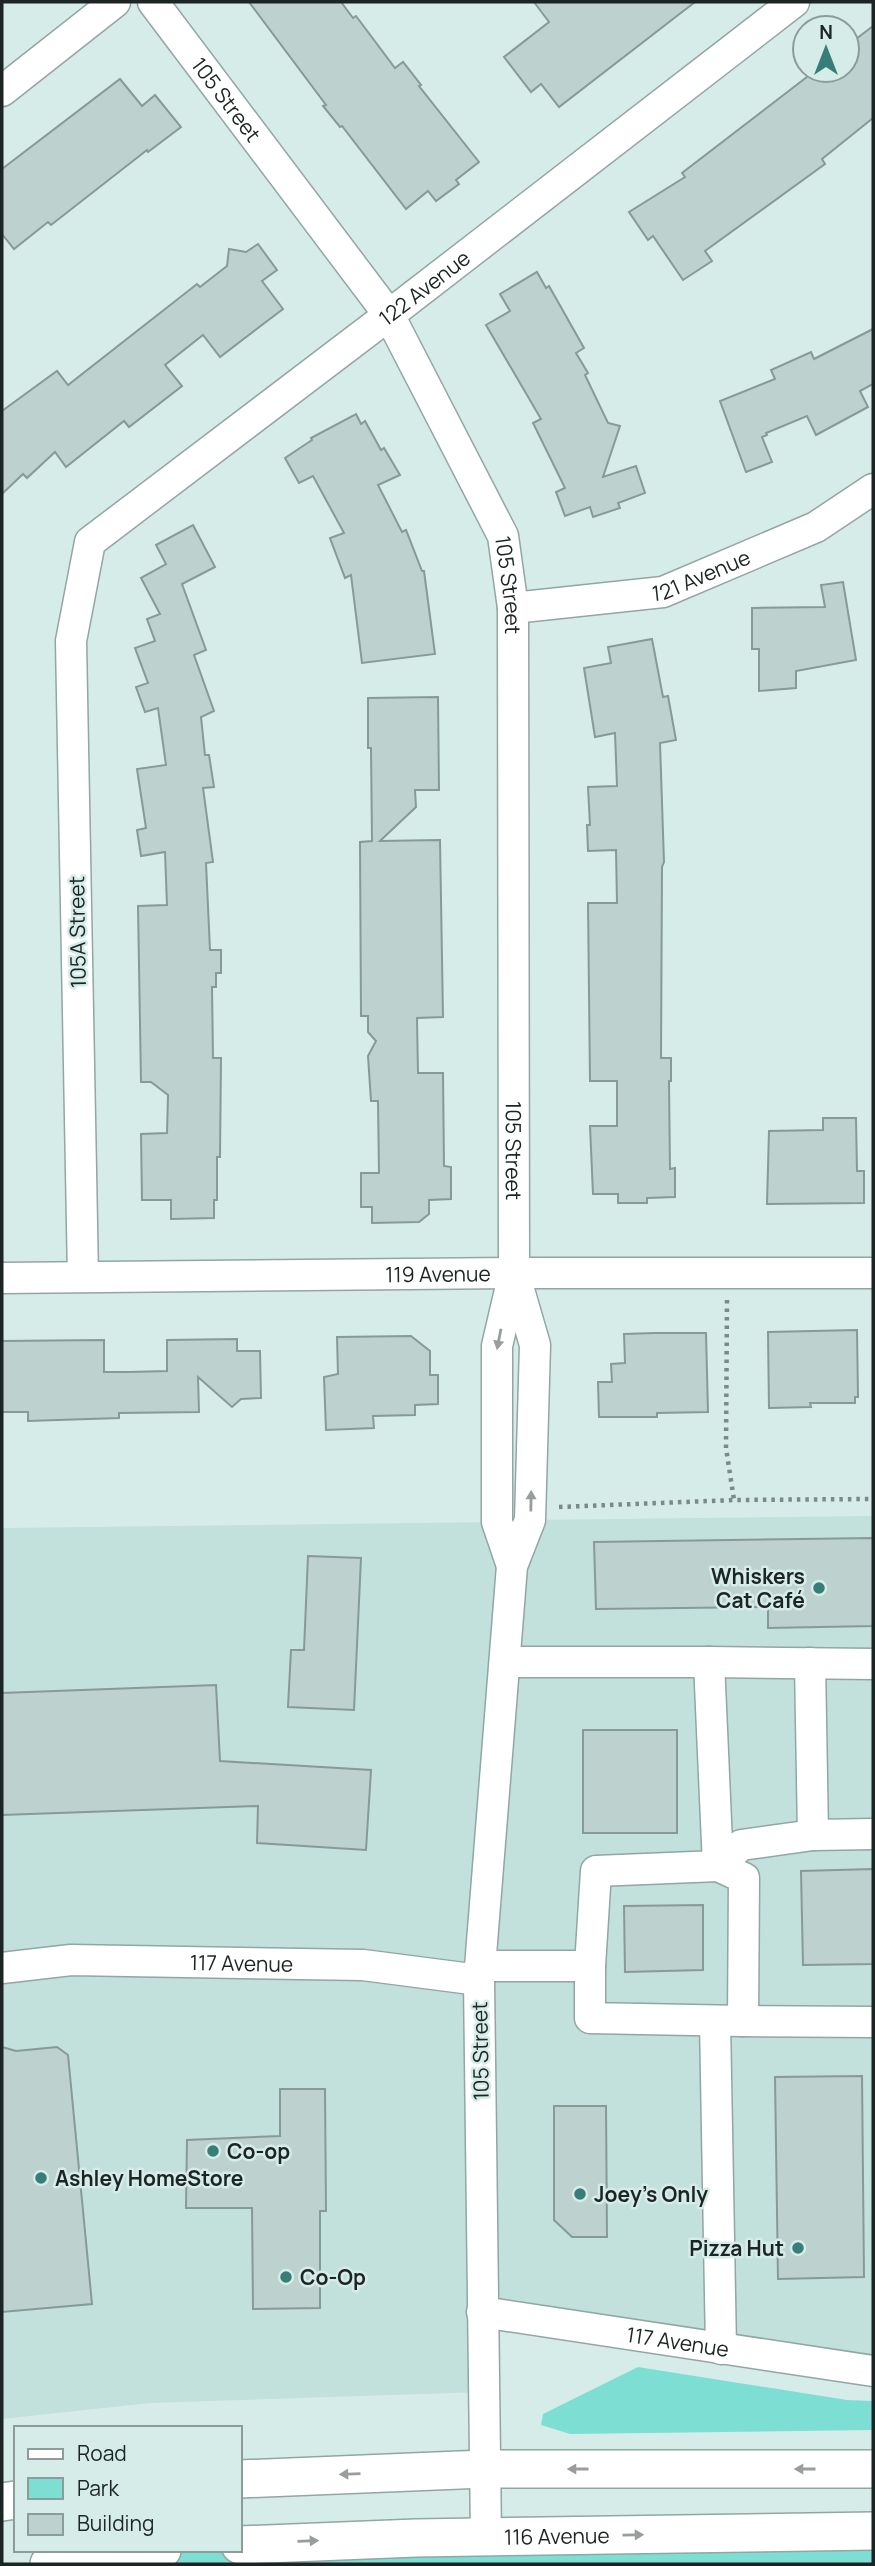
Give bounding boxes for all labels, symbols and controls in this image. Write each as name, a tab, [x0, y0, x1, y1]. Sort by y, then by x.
north arrow	[791, 14, 861, 84]
text: N	[819, 19, 833, 45]
street label: 105 Street	[185, 51, 267, 147]
street label: 122 Avenue	[373, 243, 476, 332]
street label: 105 Street	[489, 534, 528, 634]
street label: 121 Avenue	[650, 543, 754, 607]
street label: 105A Street	[62, 876, 92, 988]
street label: 105 Street	[500, 1101, 528, 1200]
street label: 119 Avenue	[385, 1259, 491, 1288]
one-way arrow	[494, 1328, 505, 1350]
one-way arrow	[525, 1490, 536, 1512]
place label: Whiskers Cat Café	[711, 1562, 805, 1614]
marker: Whiskers Cat Café	[811, 1580, 827, 1596]
street label: 117 Avenue	[190, 1948, 293, 1978]
street label: 105 Street	[465, 2001, 495, 2101]
place label: Co-op	[227, 2137, 290, 2165]
marker: Co-op	[205, 2143, 221, 2159]
place label: Ashley HomeStore	[55, 2164, 243, 2192]
marker: Ashley HomeStore	[33, 2170, 49, 2186]
place label: Joey's Only	[594, 2180, 708, 2208]
marker: Joey's Only	[572, 2186, 588, 2202]
place label: Pizza Hut	[689, 2234, 784, 2262]
marker: Pizza Hut	[790, 2240, 806, 2256]
place label: Co-Op	[300, 2263, 366, 2291]
marker: Co-Op	[278, 2269, 294, 2285]
street label: 117 Avenue	[625, 2320, 731, 2363]
legend	[14, 2426, 242, 2552]
text: Road	[77, 2439, 127, 2467]
one-way arrow	[566, 2463, 588, 2475]
one-way arrow	[794, 2463, 816, 2475]
one-way arrow	[339, 2468, 361, 2479]
text: Park	[77, 2474, 119, 2502]
text: Building	[77, 2509, 154, 2537]
street label: 116 Avenue	[504, 2521, 610, 2551]
one-way arrow	[623, 2529, 645, 2541]
one-way arrow	[297, 2535, 319, 2547]

